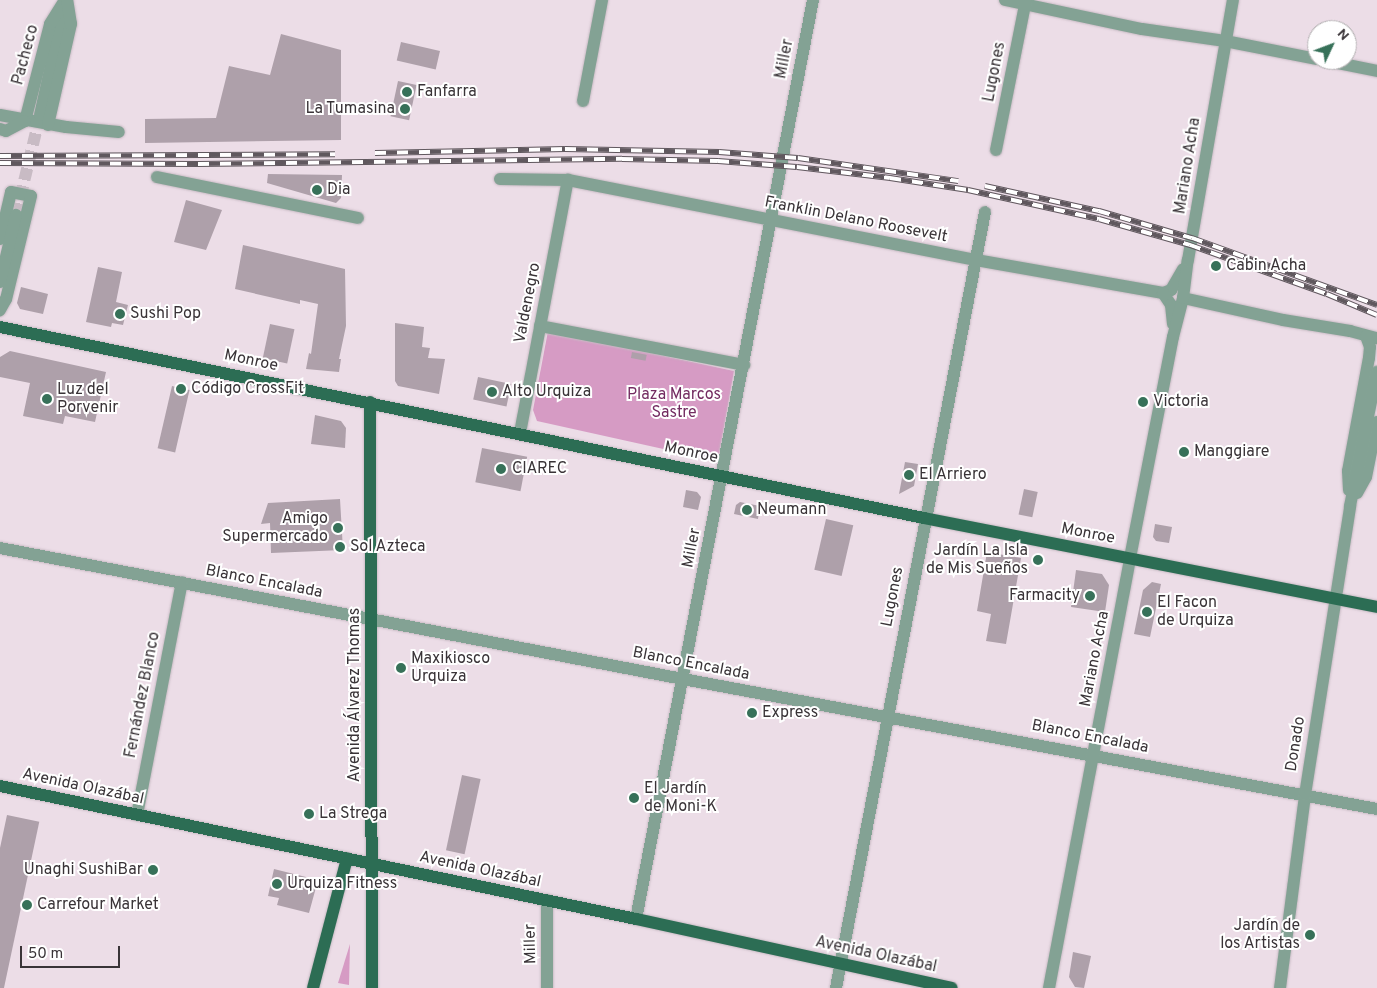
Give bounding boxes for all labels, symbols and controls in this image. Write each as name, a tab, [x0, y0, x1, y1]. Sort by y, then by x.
north arrow	[1307, 20, 1357, 70]
street label: Pacheco	[9, 23, 43, 87]
text: N	[1333, 26, 1352, 45]
street label: Miller	[772, 37, 798, 81]
street label: Lugones	[980, 40, 1010, 104]
place label: Fanfarra	[417, 82, 477, 102]
marker: Fanfarra	[401, 86, 413, 98]
place label: La Tumasina	[305, 99, 395, 119]
marker: La Tumasina	[399, 103, 411, 115]
street label: Mariano Acha	[1171, 116, 1205, 216]
place label: Dia	[327, 180, 350, 200]
marker: Dia	[311, 184, 323, 196]
street label: Franklin Delano Roosevelt	[763, 193, 949, 247]
place label: Cabin Acha	[1226, 256, 1307, 276]
marker: Cabin Acha	[1210, 260, 1222, 272]
street label: Valdenegro	[511, 261, 545, 345]
place label: Sushi Pop	[130, 304, 201, 324]
marker: Sushi Pop	[114, 308, 126, 320]
street label: Monroe	[222, 346, 280, 376]
place label: Código CrossFit	[191, 379, 304, 399]
place label: Luz del Porvenir	[57, 380, 119, 418]
place label: Alto Urquiza	[502, 382, 591, 402]
marker: Código CrossFit	[175, 383, 187, 395]
park label: Plaza Marcos Sastre	[627, 385, 721, 423]
marker: Alto Urquiza	[486, 386, 498, 398]
place label: Victoria	[1153, 392, 1209, 412]
marker: Luz del Porvenir	[41, 393, 53, 405]
marker: Victoria	[1137, 396, 1149, 408]
street label: Monroe	[662, 438, 720, 468]
place label: Manggiare	[1194, 442, 1269, 462]
marker: Manggiare	[1178, 446, 1190, 458]
place label: CIAREC	[512, 459, 567, 479]
marker: CIAREC	[494, 462, 508, 476]
place label: El Arriero	[919, 465, 987, 485]
marker: El Arriero	[903, 469, 915, 481]
place label: Neumann	[757, 500, 827, 520]
marker: Neumann	[741, 504, 753, 516]
place label: Amigo Supermercado	[222, 509, 328, 547]
street label: Monroe	[1059, 519, 1117, 549]
marker: Amigo Supermercado	[332, 522, 344, 534]
street label: Miller	[679, 526, 705, 570]
place label: Sol Azteca	[350, 537, 426, 557]
marker: Sol Azteca	[334, 541, 346, 553]
place label: Jardín La Isla de Mis Sueños	[926, 541, 1028, 579]
marker: Jardín La Isla de Mis Sueños	[1032, 554, 1044, 566]
street label: Blanco Encalada	[204, 561, 324, 603]
street label: Lugones	[878, 565, 908, 629]
place label: Farmacity	[1009, 586, 1080, 606]
marker: Farmacity	[1084, 590, 1096, 602]
place label: El Facon de Urquiza	[1157, 593, 1234, 631]
marker: El Facon de Urquiza	[1141, 606, 1153, 618]
street label: Avenida Álvarez Thomas	[345, 607, 365, 783]
street label: Mariano Acha	[1076, 609, 1114, 709]
street label: Fernández Blanco	[121, 630, 165, 760]
street label: Blanco Encalada	[631, 643, 751, 685]
place label: Maxikiosco Urquiza	[411, 649, 490, 687]
marker: Maxikiosco Urquiza	[395, 662, 407, 674]
place label: Express	[762, 703, 818, 723]
marker: Express	[746, 707, 758, 719]
street label: Donado	[1282, 715, 1310, 773]
street label: Blanco Encalada	[1030, 716, 1150, 758]
street label: Avenida Olazábal	[20, 765, 146, 809]
place label: El Jardín de Moni-K	[644, 779, 717, 817]
marker: El Jardín de Moni-K	[628, 792, 640, 804]
place label: La Strega	[319, 804, 387, 824]
marker: La Strega	[303, 808, 315, 820]
street label: Avenida Olazábal	[417, 848, 543, 892]
place label: Unaghi SushiBar	[24, 860, 143, 880]
marker: Unaghi SushiBar	[147, 864, 159, 876]
place label: Urquiza Fitness	[287, 874, 397, 894]
marker: Urquiza Fitness	[271, 878, 283, 890]
place label: Carrefour Market	[37, 895, 159, 915]
marker: Carrefour Market	[21, 899, 33, 911]
place label: Jardín de los Artistas	[1220, 916, 1300, 954]
street label: Miller	[521, 924, 541, 964]
marker: Jardín de los Artistas	[1304, 929, 1316, 941]
street label: Avenida Olazábal	[813, 933, 939, 977]
scale bar	[22, 936, 122, 968]
text: 50 m	[28, 945, 63, 964]

